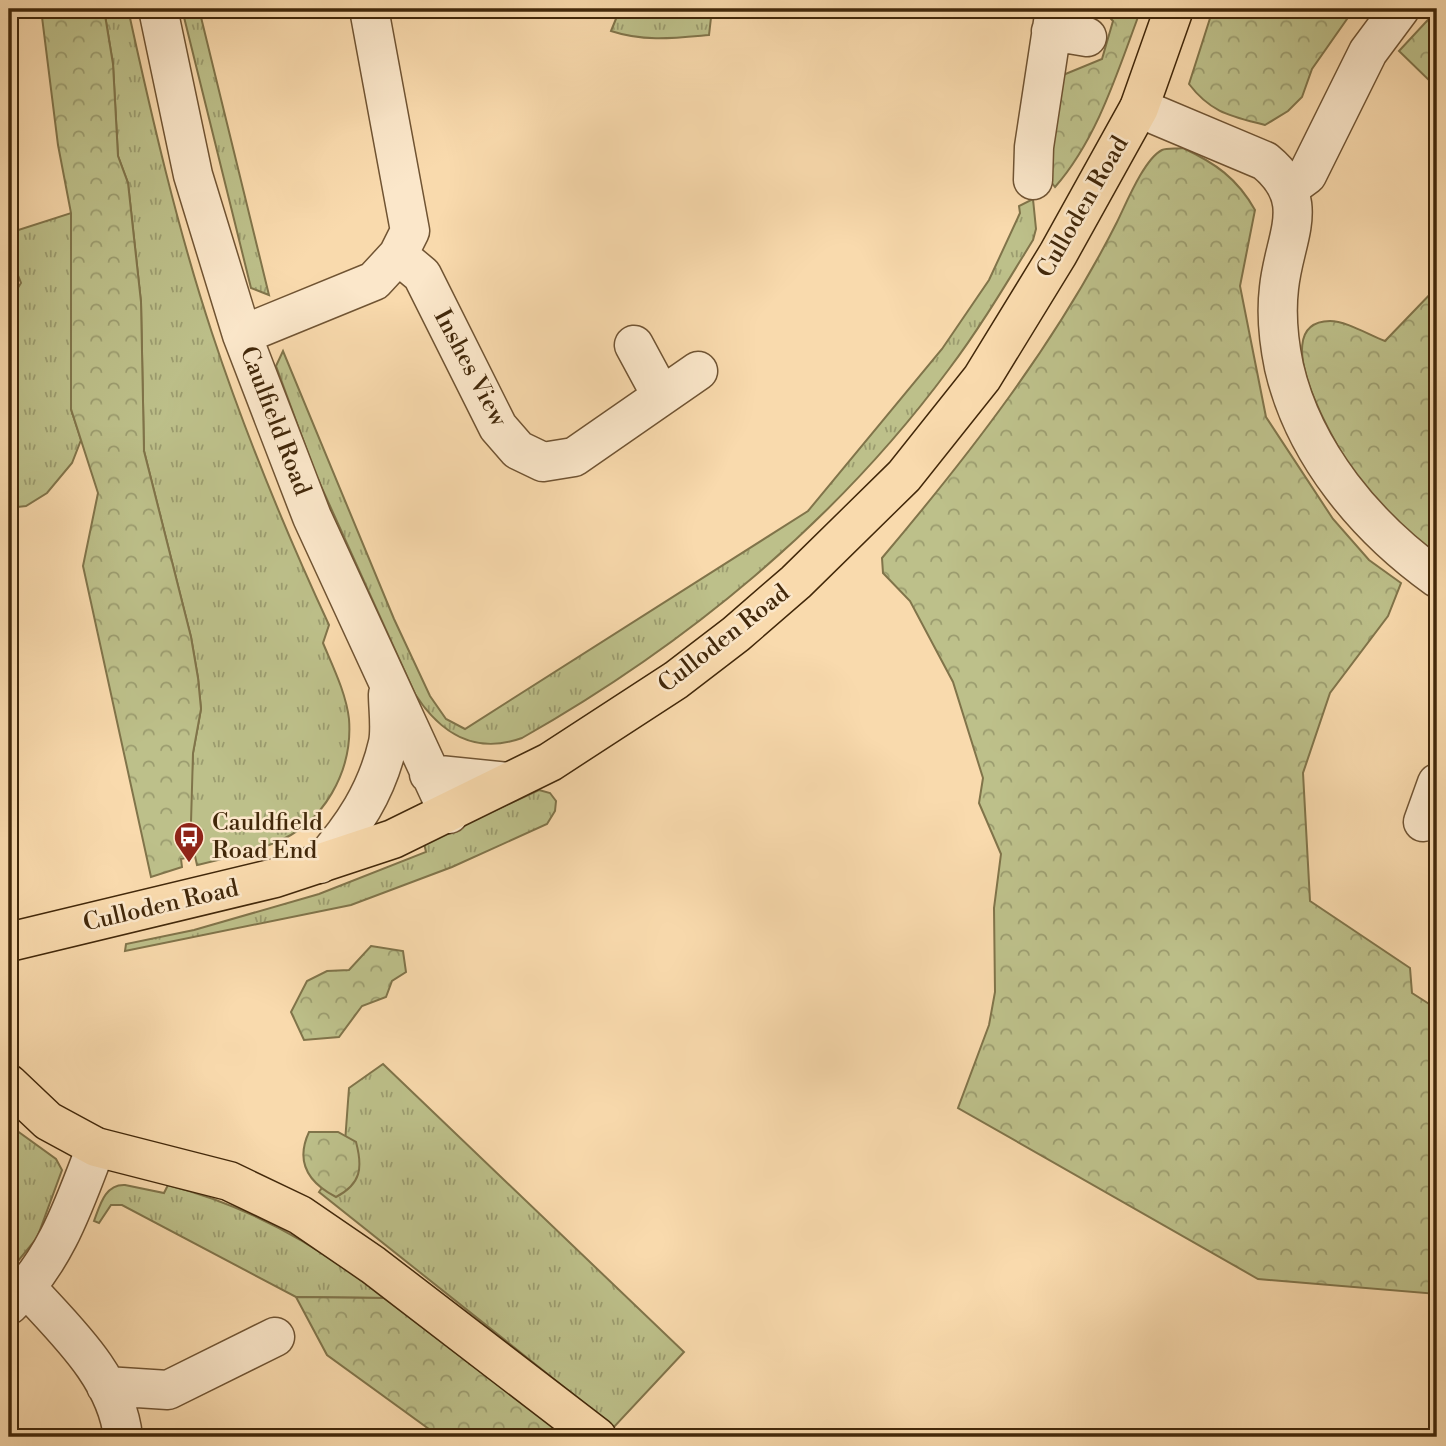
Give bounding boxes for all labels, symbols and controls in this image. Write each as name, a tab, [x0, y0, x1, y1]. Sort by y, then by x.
street label: Culloden Road	[1030, 131, 1136, 283]
street label: Inshes View	[427, 304, 514, 433]
street label: Caulfield Road	[233, 342, 317, 500]
street label: Culloden Road	[652, 578, 796, 700]
place label: Cauldfield Road End	[212, 808, 323, 866]
bus stop icon: Cauldfield Road End	[172, 820, 206, 864]
street label: Culloden Road	[80, 873, 242, 938]

